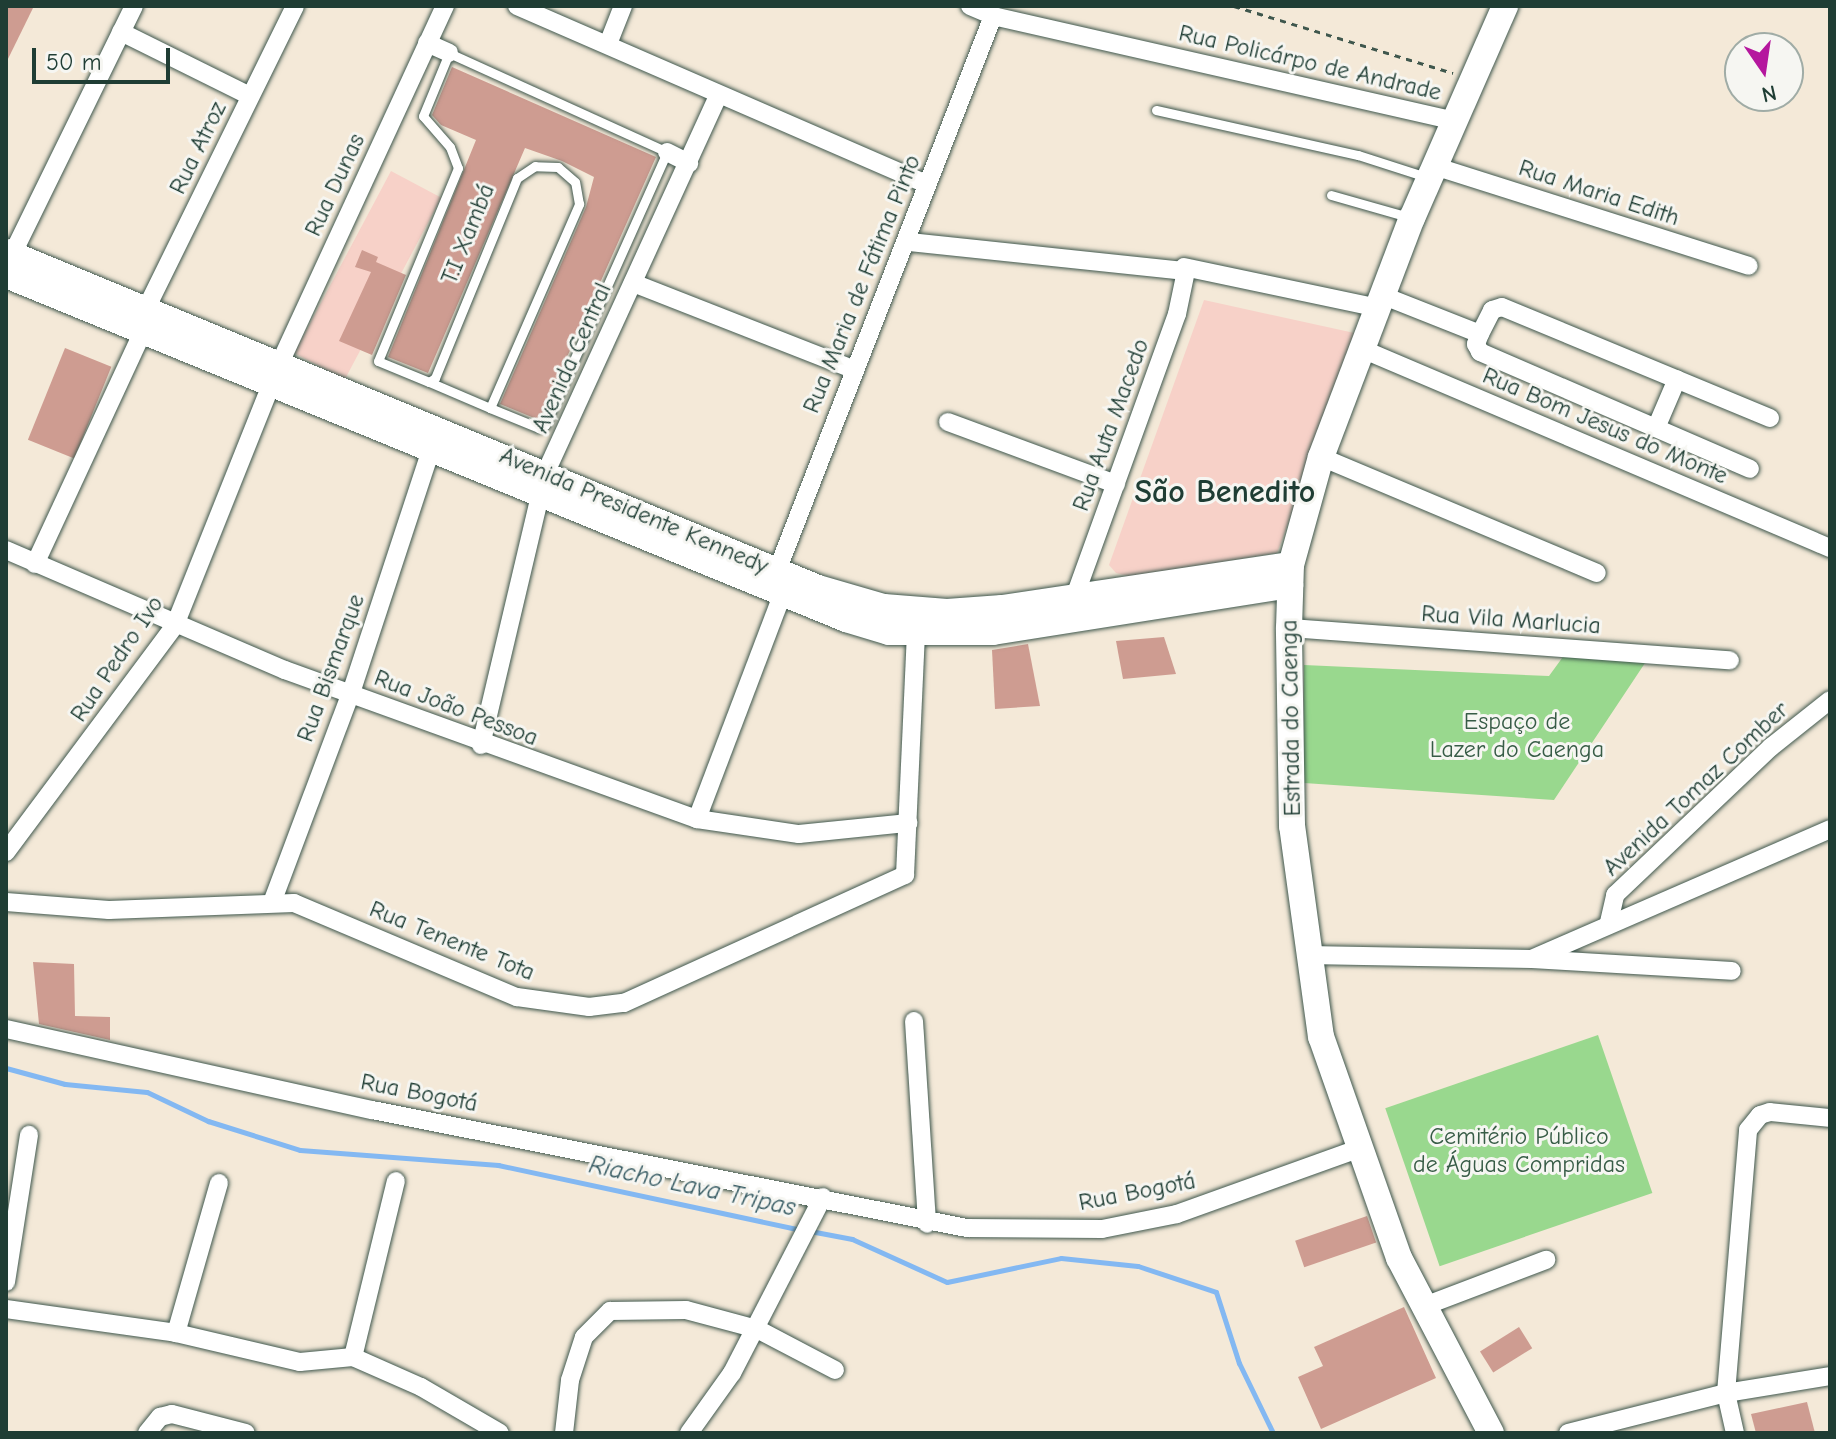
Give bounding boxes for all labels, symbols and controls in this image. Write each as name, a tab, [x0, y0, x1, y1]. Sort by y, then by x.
street label: Rua Policárpo de Andrade	[1176, 19, 1444, 107]
scale bar	[36, 32, 174, 82]
north arrow	[1724, 32, 1804, 112]
text: 50 m	[46, 48, 102, 76]
text: N	[1759, 79, 1779, 108]
street label: Rua Atroz	[163, 97, 233, 199]
street label: Rua Dunas	[299, 129, 371, 241]
street label: Rua Maria de Fátima Pinto	[797, 151, 927, 417]
street label: Rua Maria Edith	[1515, 153, 1683, 233]
street label: T.I Xambá	[435, 180, 501, 288]
street label: Avenida Central	[526, 279, 618, 437]
street label: Rua Auta Macedo	[1066, 335, 1156, 515]
street label: Rua Bom Jesus do Monte	[1478, 361, 1732, 491]
street label: Avenida Presidente Kennedy	[495, 441, 773, 581]
district label: São Benedito	[1135, 473, 1315, 511]
street label: Rua Bismarque	[291, 590, 371, 746]
street label: Rua Pedro Ivo	[64, 591, 170, 727]
street label: Rua Vila Marlucia	[1420, 599, 1602, 641]
street label: Estrada do Caenga	[1275, 619, 1307, 817]
street label: Rua João Pessoa	[370, 664, 542, 752]
street label: Avenida Tomaz Comber	[1597, 696, 1795, 882]
park label: Espaço de Lazer do Caenga	[1430, 708, 1604, 764]
street label: Rua Tenente Tota	[365, 895, 539, 987]
street label: Rua Bogotá	[358, 1068, 480, 1118]
park label: Cemitério Público de Águas Compridas	[1413, 1123, 1625, 1179]
water label: Riacho Lava Tripas	[586, 1150, 798, 1224]
street label: Rua Bogotá	[1076, 1167, 1198, 1217]

